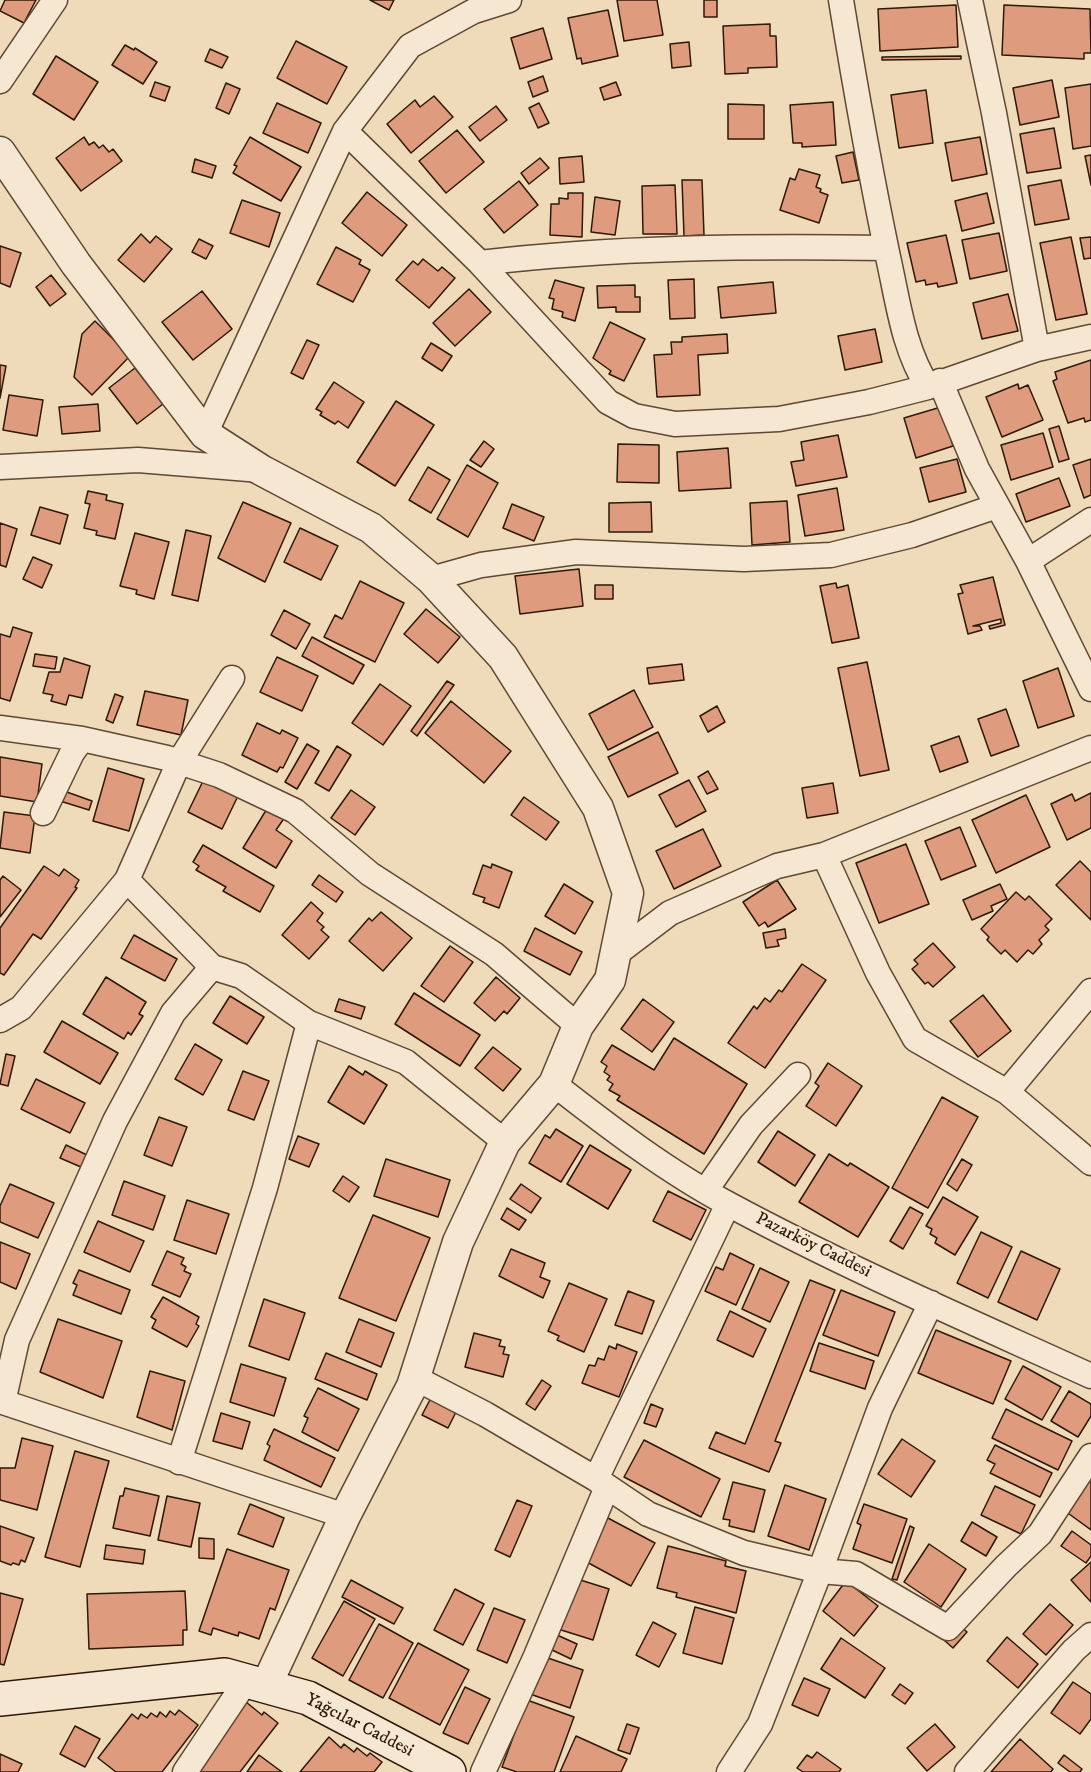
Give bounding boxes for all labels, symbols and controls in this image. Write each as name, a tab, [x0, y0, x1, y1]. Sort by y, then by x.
street label: Pazarköy Caddesi	[752, 1209, 874, 1283]
street label: Yağcılar Caddesi	[301, 1690, 417, 1762]

